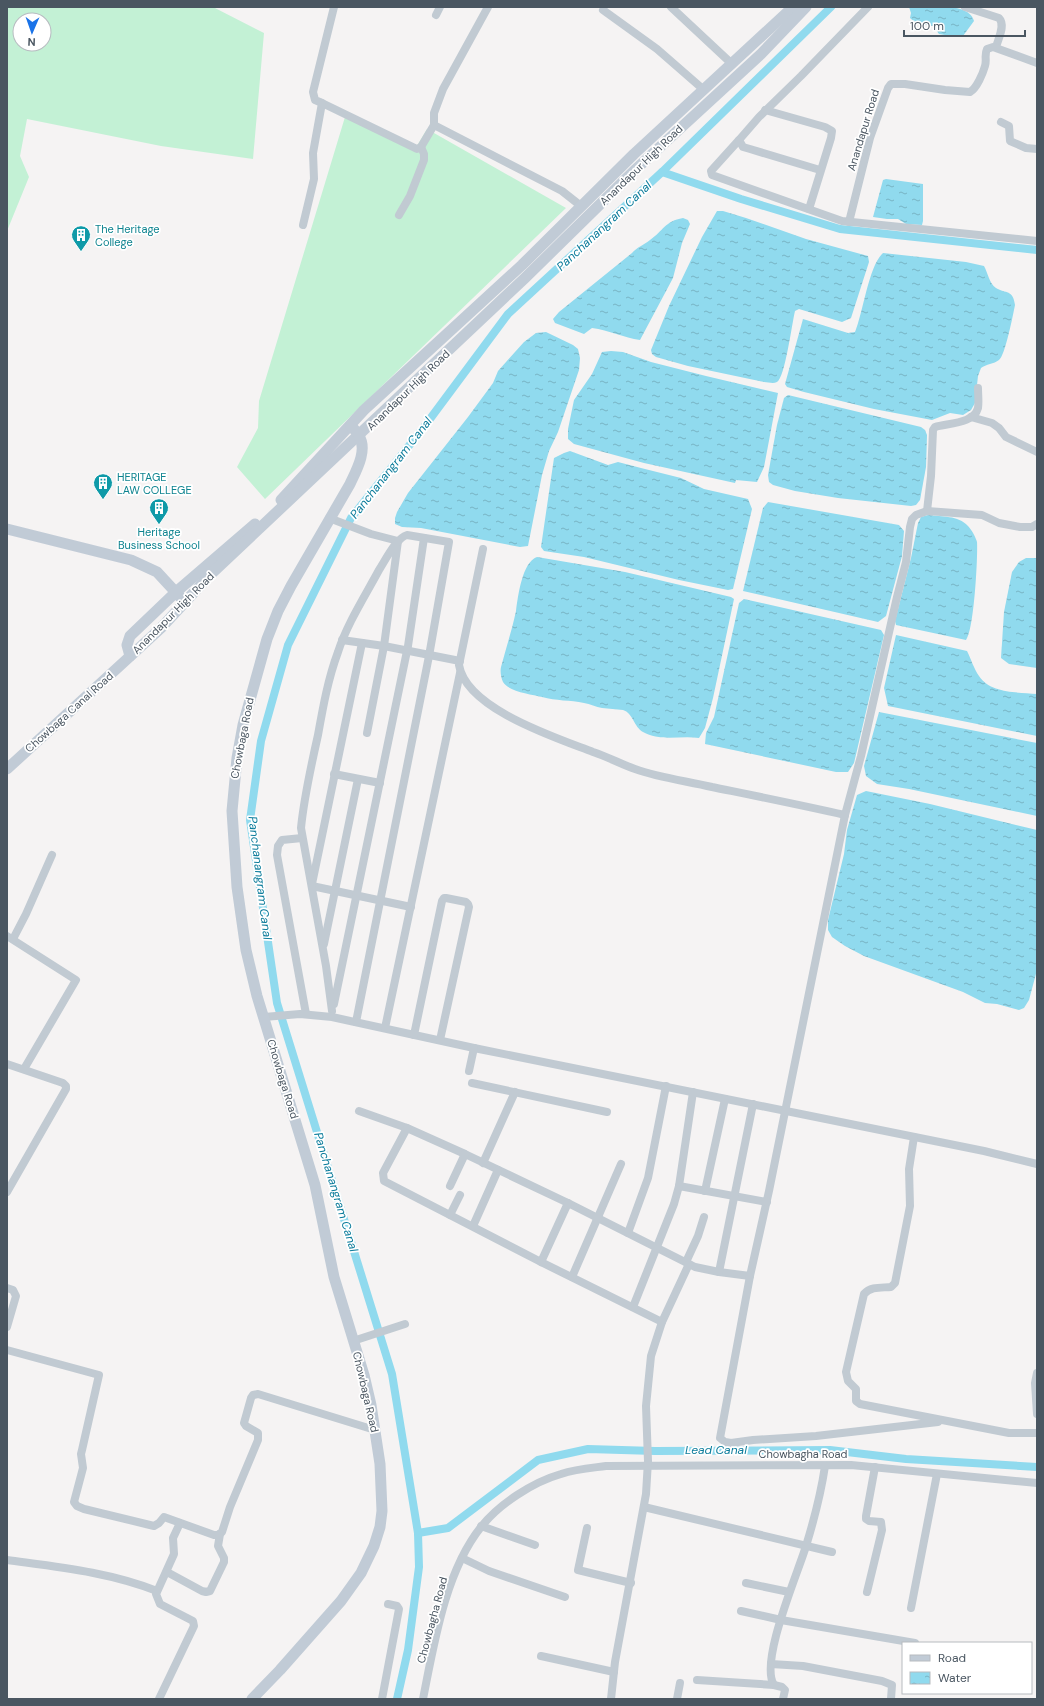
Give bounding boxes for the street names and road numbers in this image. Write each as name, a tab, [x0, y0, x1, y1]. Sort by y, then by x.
street label: Anandapur Road	[844, 87, 882, 172]
street label: Anandapur High Road	[597, 122, 686, 208]
street label: Anandapur High Road	[364, 347, 453, 433]
street label: Anandapur High Road	[129, 569, 217, 657]
street label: Chowbaga Canal Road	[22, 669, 116, 755]
street label: Chowbaga Road	[227, 696, 257, 780]
street label: Chowbaga Road	[264, 1038, 302, 1121]
street label: Chowbaga Road	[350, 1350, 382, 1434]
street label: Chowbagha Road	[759, 1447, 847, 1461]
street label: Chowbagha Road	[414, 1575, 450, 1665]

